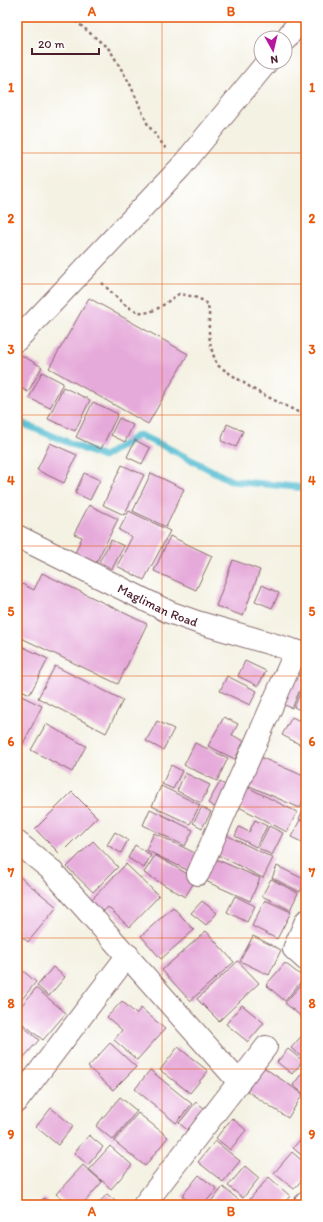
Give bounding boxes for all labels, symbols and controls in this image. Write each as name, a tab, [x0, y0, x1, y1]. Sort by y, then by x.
text: A	[87, 4, 97, 19]
text: B	[227, 4, 236, 19]
scale bar	[32, 30, 99, 56]
north arrow	[253, 30, 293, 70]
text: 20 m	[38, 37, 65, 51]
text: N	[270, 52, 279, 66]
text: 1	[8, 80, 14, 95]
text: 1	[309, 80, 315, 95]
text: 2	[8, 211, 15, 226]
text: 2	[309, 211, 316, 226]
text: 3	[7, 342, 15, 357]
text: 3	[308, 342, 316, 357]
text: 4	[7, 473, 15, 488]
text: 4	[308, 473, 316, 488]
street label: Magliman Road	[115, 581, 200, 630]
text: 5	[8, 604, 15, 619]
text: 5	[309, 604, 316, 619]
text: 6	[8, 734, 15, 749]
text: 6	[309, 734, 316, 749]
text: 7	[7, 865, 15, 880]
text: 7	[308, 865, 316, 880]
text: 8	[7, 996, 15, 1011]
text: 8	[308, 996, 316, 1011]
text: 9	[8, 1127, 15, 1142]
text: 9	[309, 1127, 316, 1142]
text: A	[87, 1204, 97, 1219]
text: B	[227, 1204, 236, 1219]

